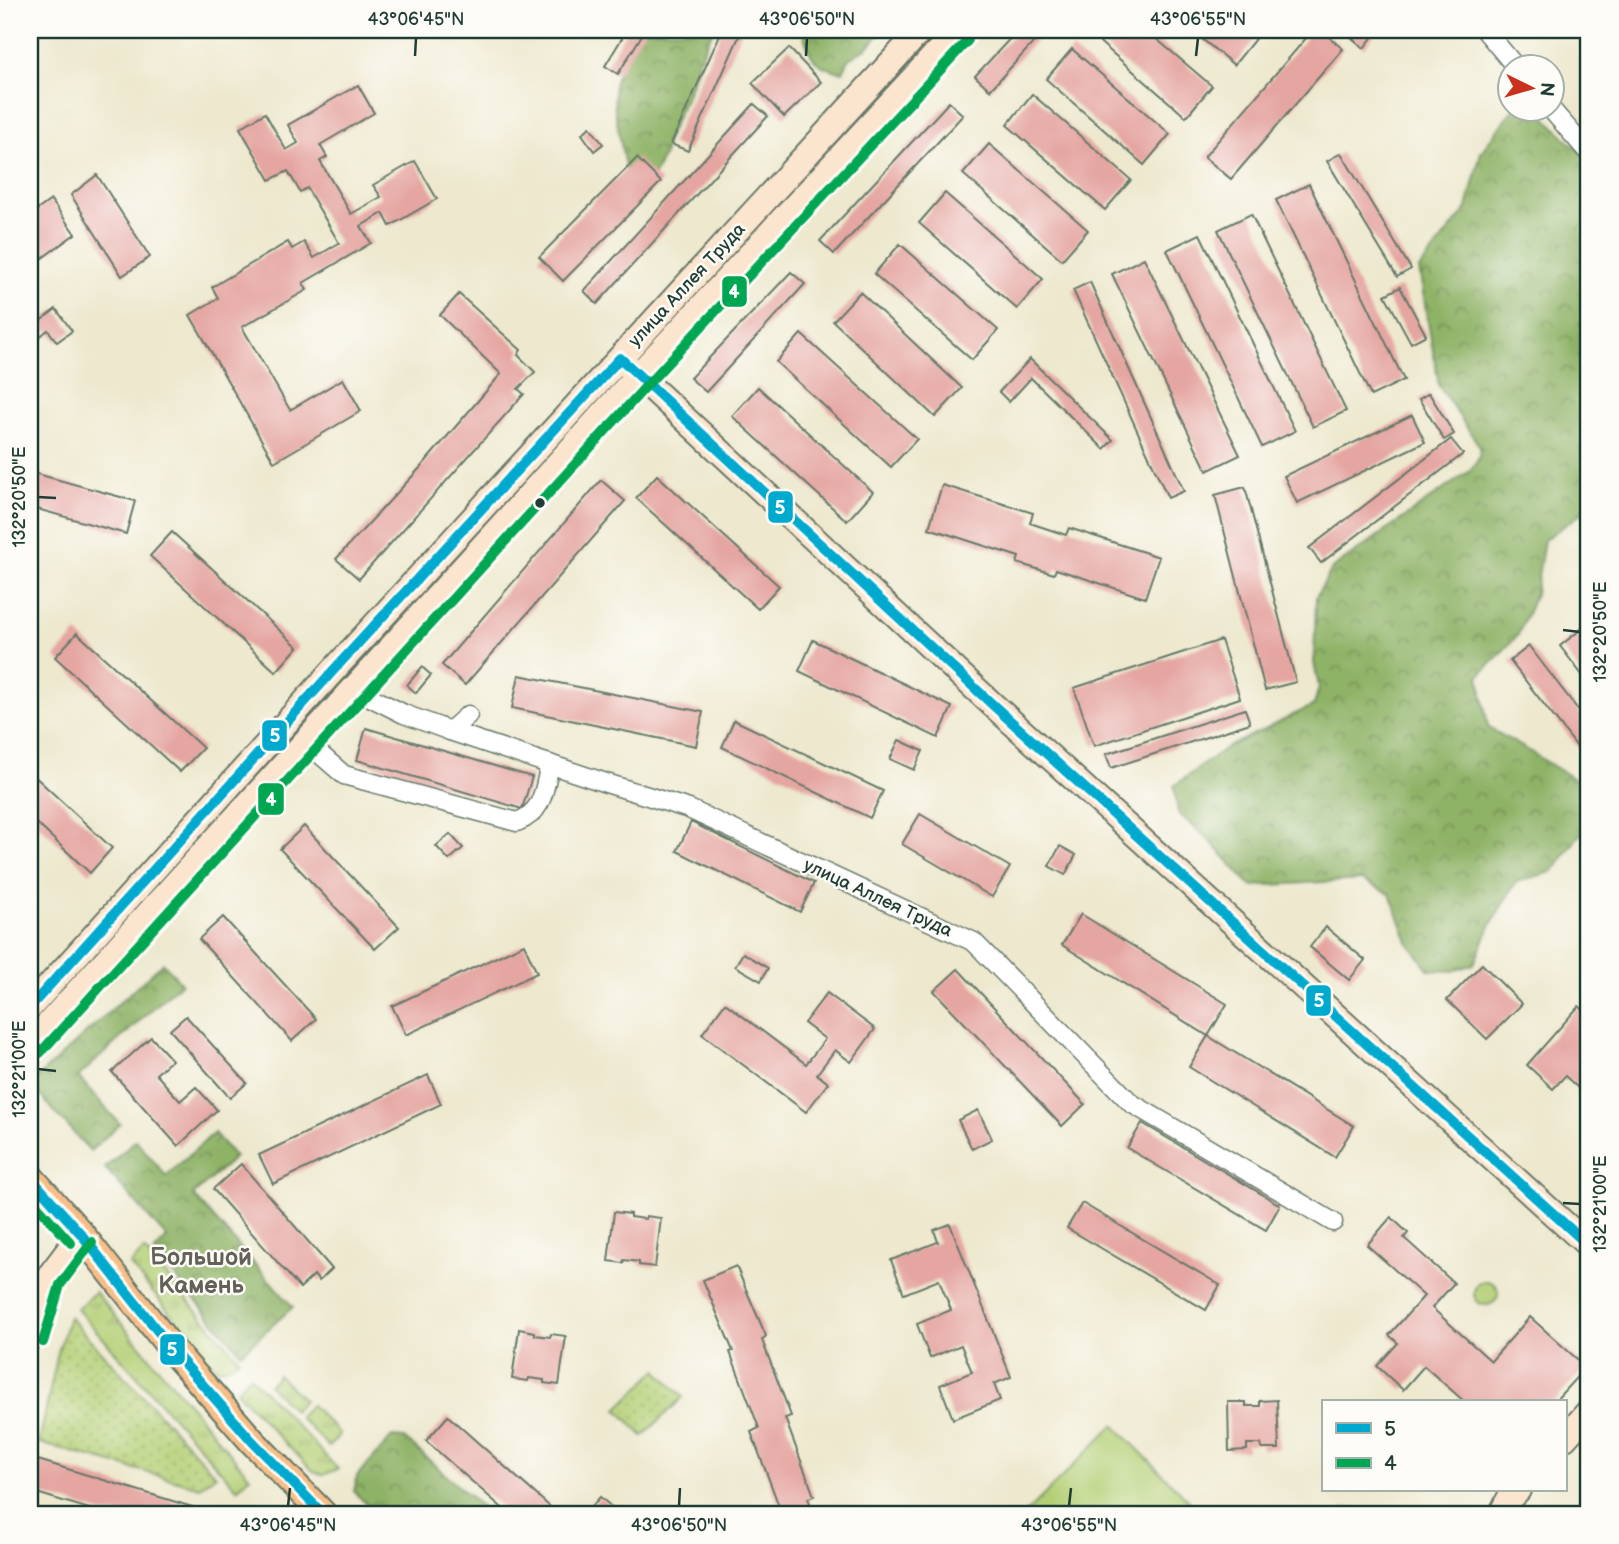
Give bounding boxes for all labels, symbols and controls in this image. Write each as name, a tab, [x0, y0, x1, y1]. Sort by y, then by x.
text: 43°06'45"N	[367, 9, 465, 30]
text: 43°06'50"N	[759, 9, 855, 30]
text: 43°06'55"N	[1150, 9, 1246, 30]
north arrow	[1496, 52, 1566, 122]
text: N	[1534, 81, 1559, 97]
street label: улица Аллея Труда	[624, 219, 750, 351]
line badge: 4	[721, 275, 748, 308]
text: 4	[728, 281, 740, 304]
text: 132°20'50"E	[9, 446, 30, 548]
line badge: 5	[767, 490, 794, 524]
unlabelled marker	[533, 496, 547, 510]
text: 5	[775, 497, 786, 520]
text: 132°20'50"E	[1590, 581, 1611, 683]
line badge: 5	[261, 719, 288, 752]
text: 5	[270, 725, 281, 748]
line badge: 4	[257, 782, 285, 816]
text: 4	[265, 789, 277, 812]
street label: улица Аллея Труда	[800, 854, 956, 942]
line badge: 5	[1305, 984, 1332, 1017]
text: 5	[1314, 990, 1325, 1013]
text: 132°21'00"E	[9, 1020, 30, 1118]
text: 132°21'00"E	[1590, 1155, 1611, 1253]
district label: Большой Камень	[150, 1243, 252, 1300]
line badge: 5	[159, 1333, 186, 1366]
text: 5	[167, 1339, 178, 1362]
legend	[1322, 1400, 1566, 1492]
text: 5	[1384, 1417, 1396, 1442]
text: 4	[1384, 1451, 1397, 1476]
text: 43°06'45"N	[239, 1515, 337, 1536]
text: 43°06'50"N	[631, 1515, 727, 1536]
text: 43°06'55"N	[1021, 1515, 1117, 1536]

